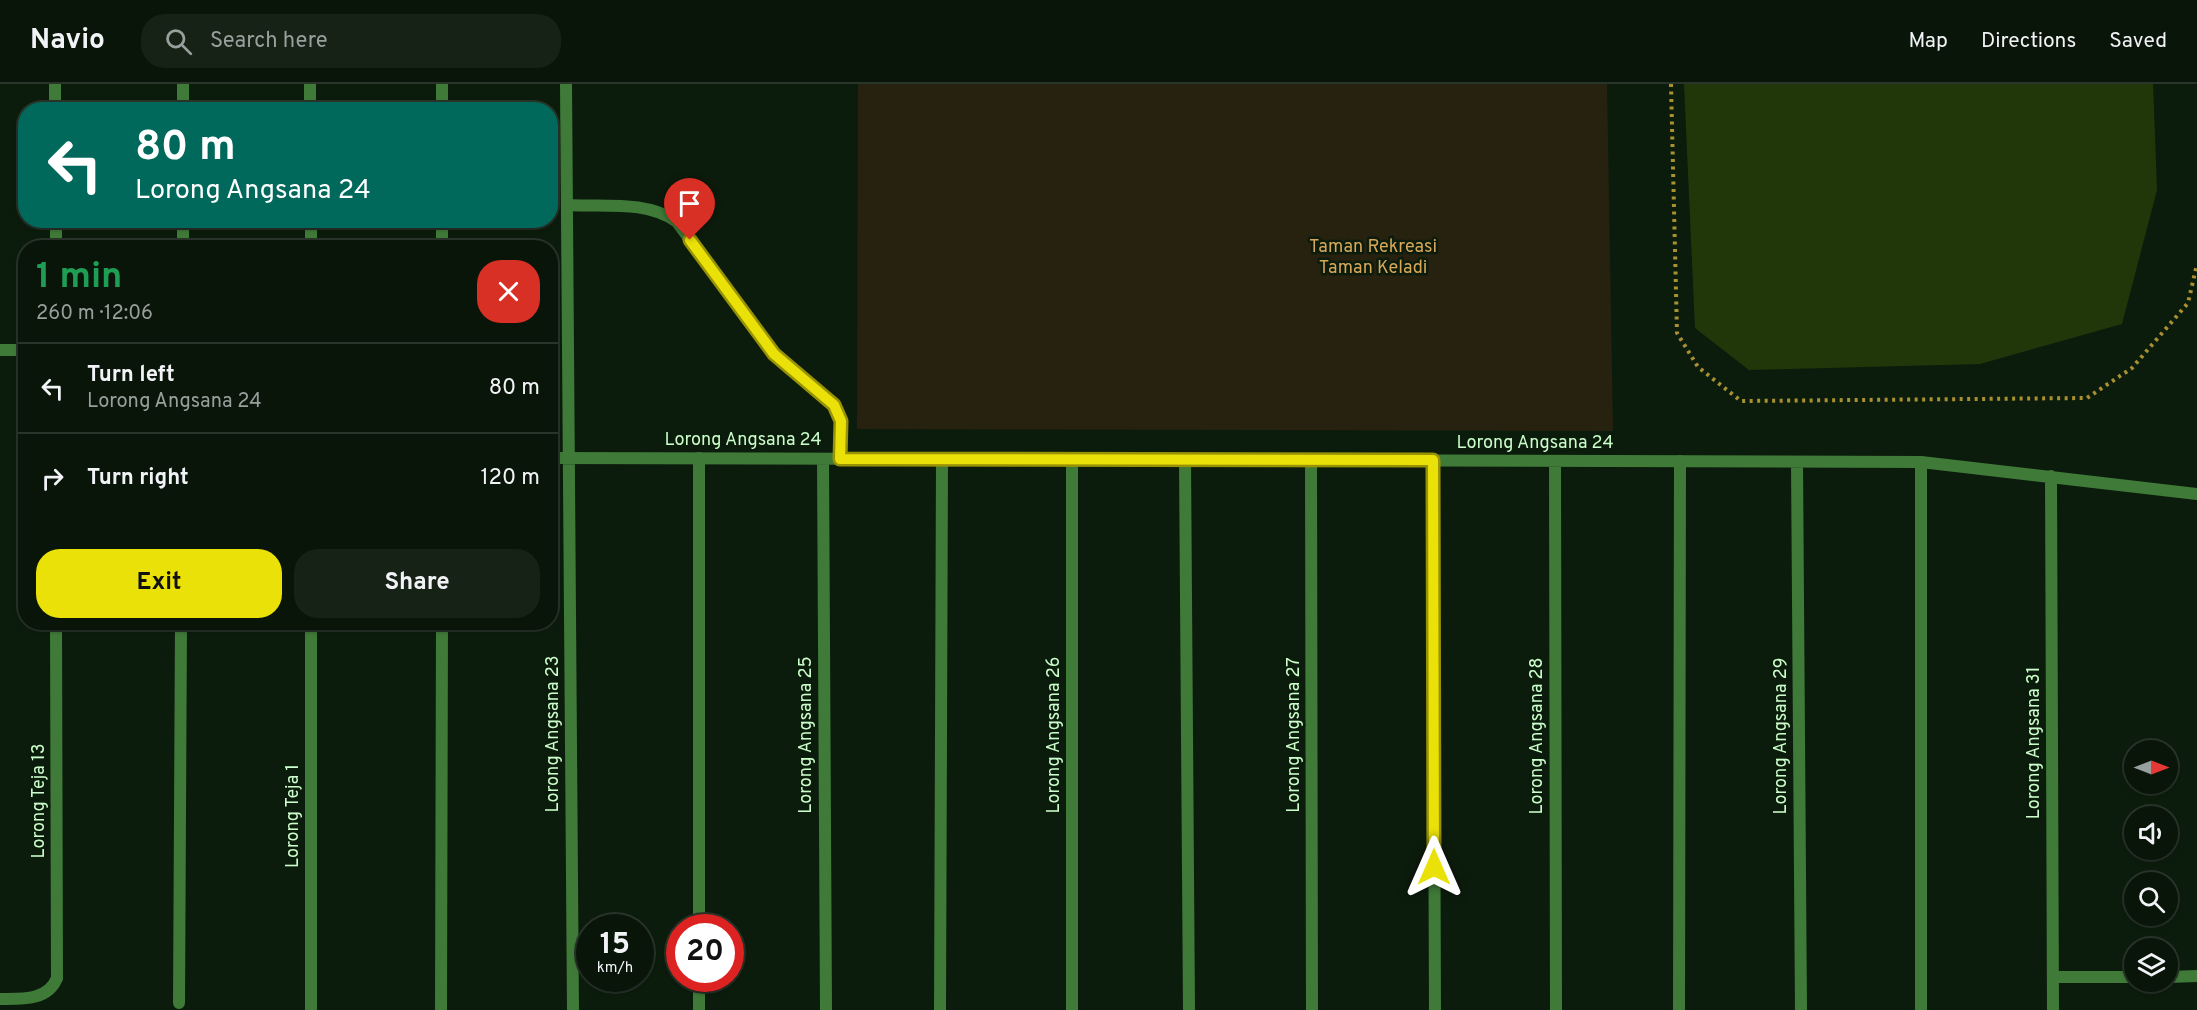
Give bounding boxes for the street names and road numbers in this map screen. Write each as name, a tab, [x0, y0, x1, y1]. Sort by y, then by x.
street label: Lorong Angsana 24	[664, 429, 822, 452]
street label: Lorong Angsana 24	[1456, 432, 1614, 455]
street label: Lorong Angsana 23	[542, 655, 565, 813]
street label: Lorong Angsana 25	[795, 656, 818, 814]
street label: Lorong Angsana 26	[1043, 657, 1066, 813]
street label: Lorong Angsana 27	[1283, 657, 1306, 813]
street label: Lorong Angsana 28	[1526, 657, 1549, 815]
street label: Lorong Angsana 29	[1770, 658, 1793, 814]
street label: Lorong Angsana 31	[2023, 667, 2046, 819]
street label: Lorong Teja 13	[28, 744, 51, 858]
street label: Lorong Teja 1	[282, 764, 305, 868]

